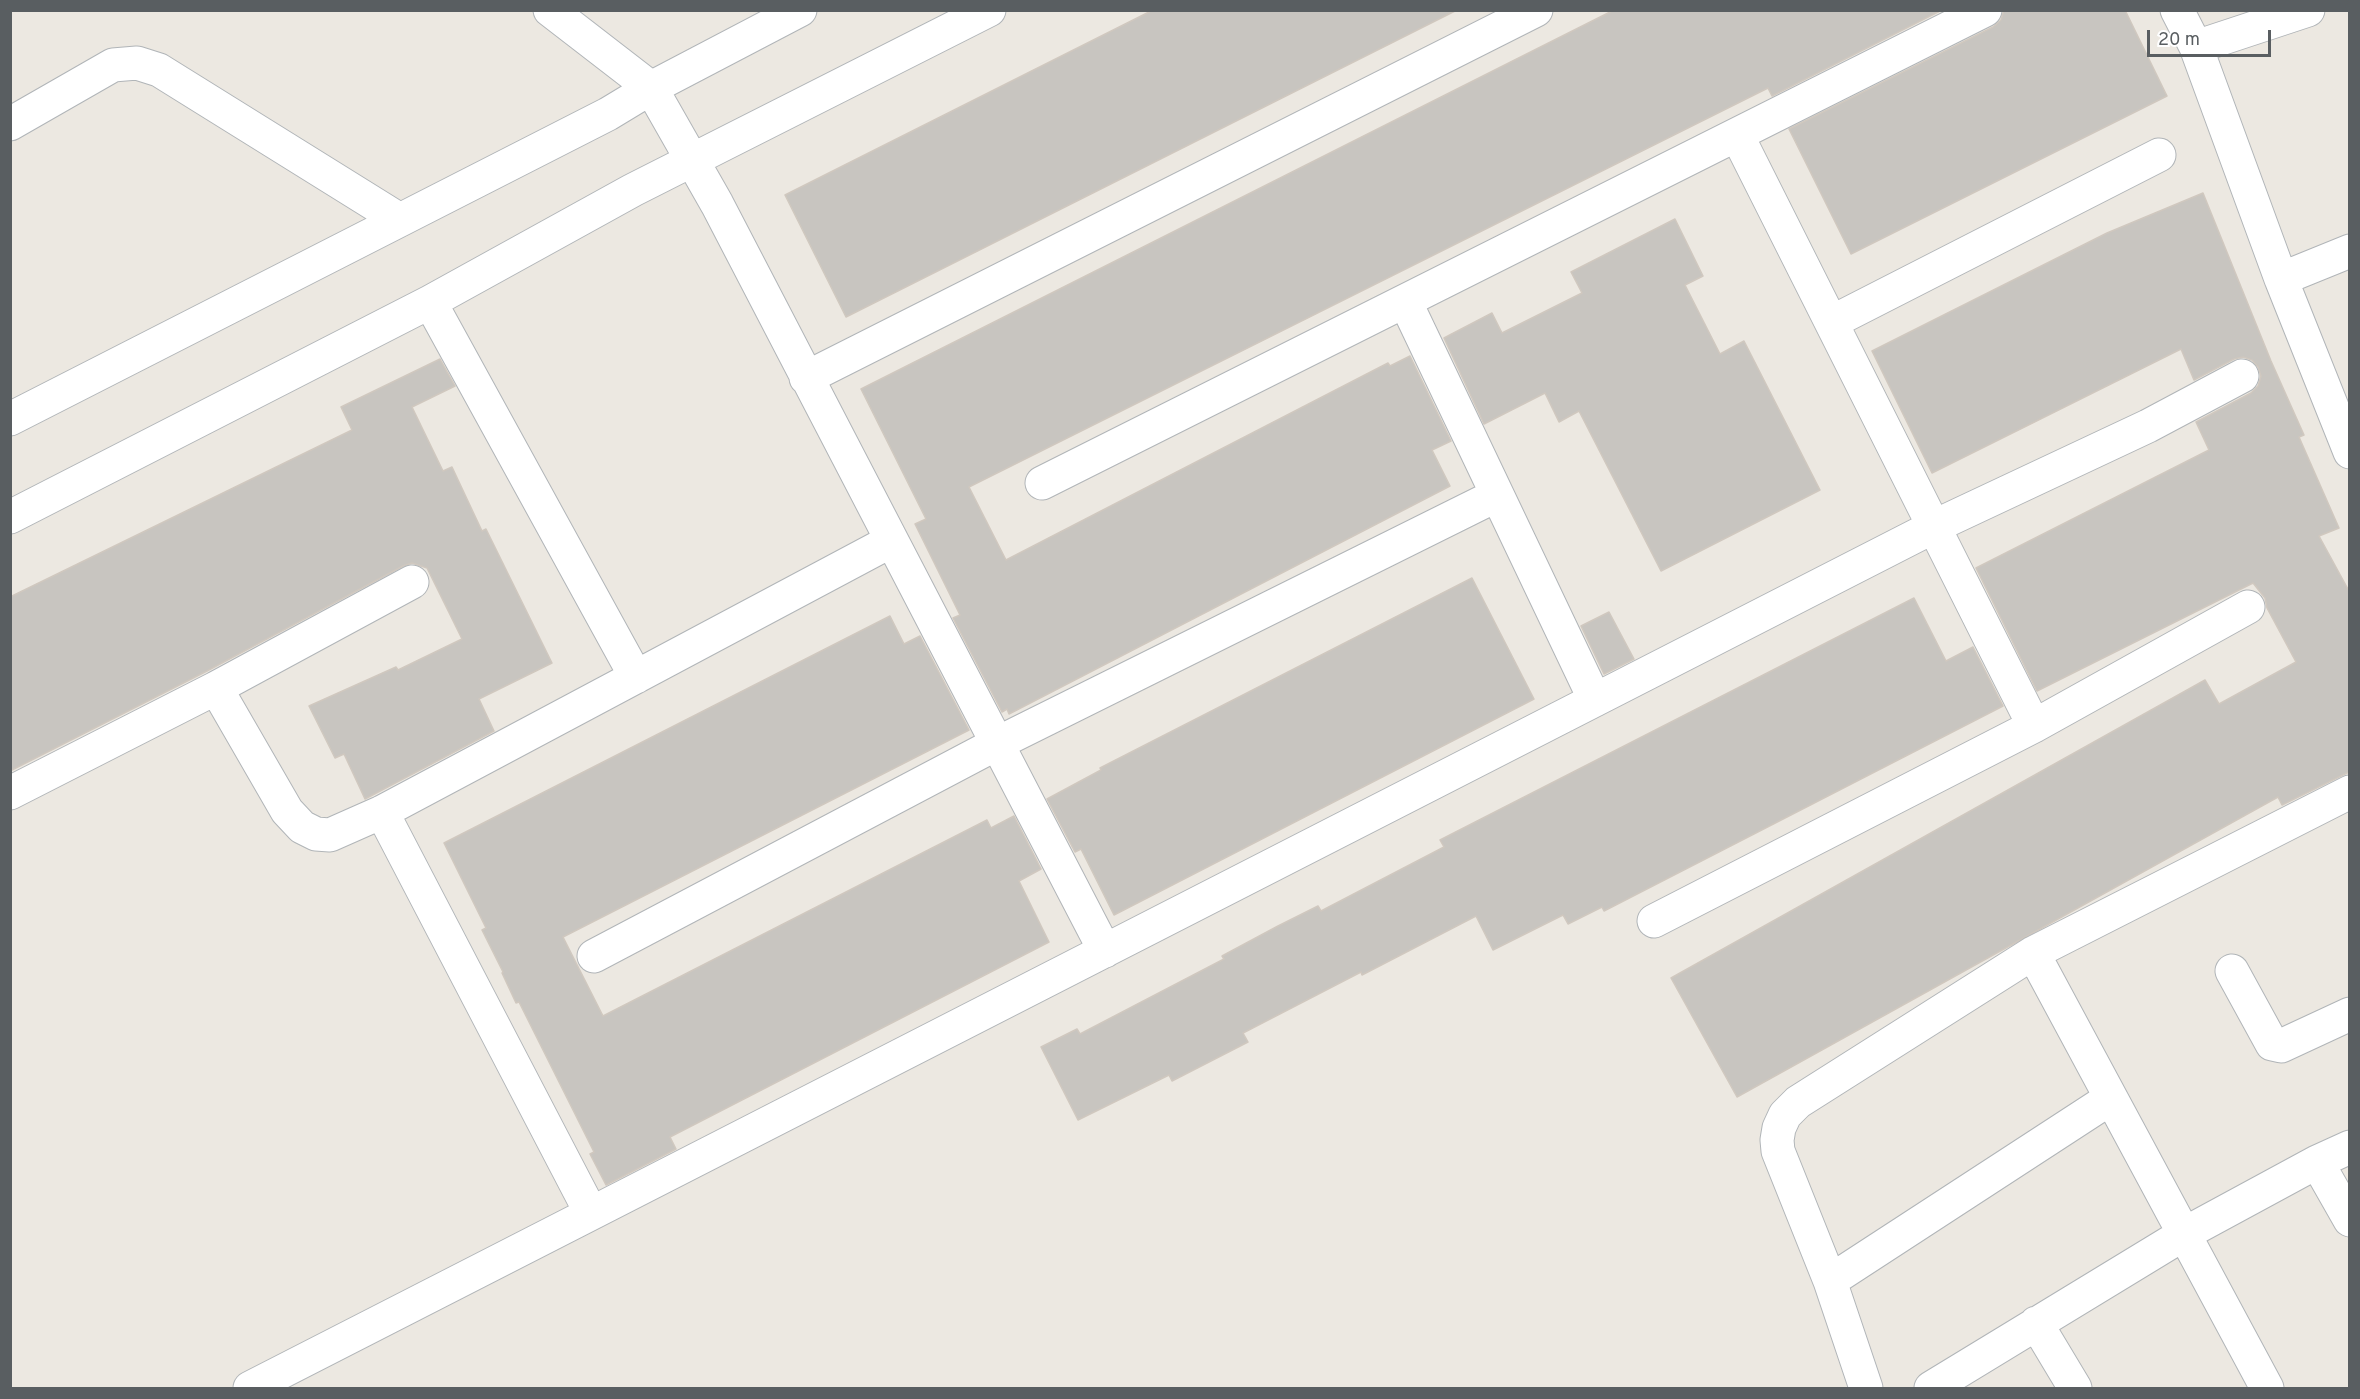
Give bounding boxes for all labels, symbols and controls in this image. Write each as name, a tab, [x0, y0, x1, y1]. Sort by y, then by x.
scale bar	[2150, 18, 2274, 56]
text: 20 m	[2158, 29, 2200, 52]

